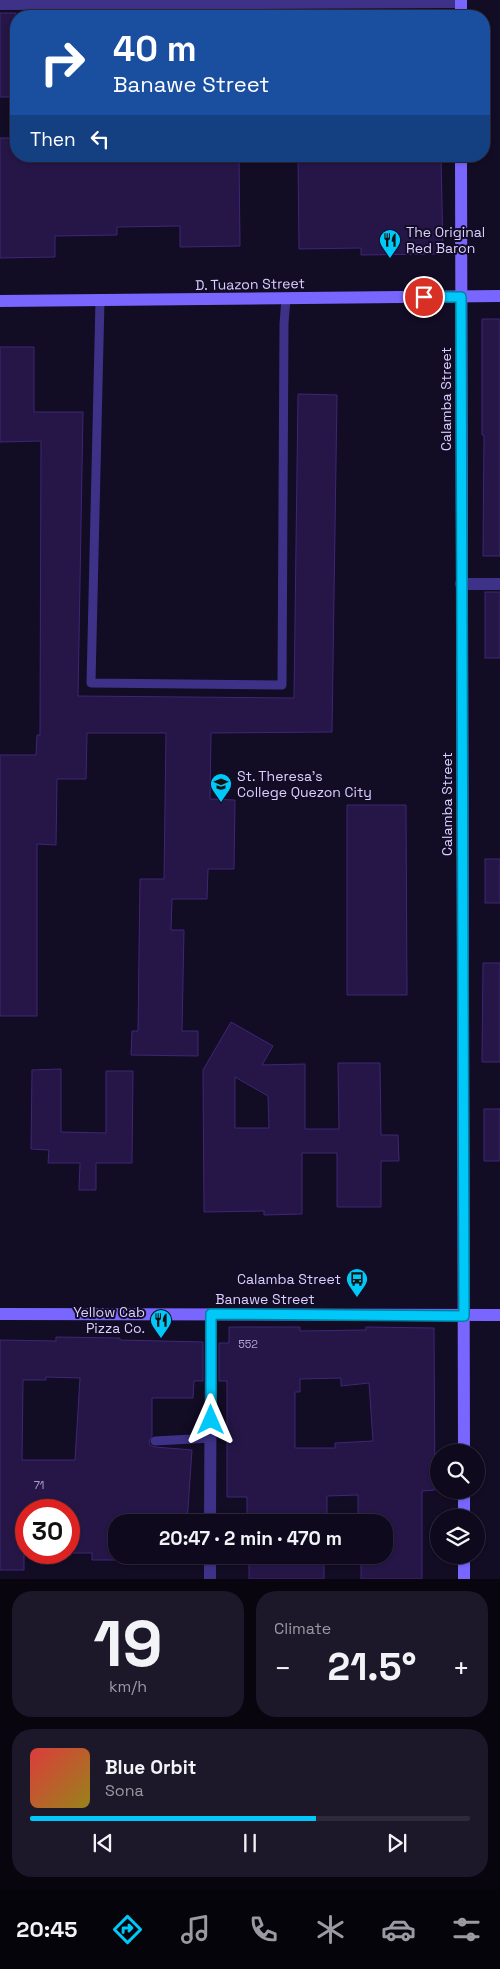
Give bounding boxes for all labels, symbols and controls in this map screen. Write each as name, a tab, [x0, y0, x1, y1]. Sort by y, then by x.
text: 40 m	[113, 27, 197, 71]
icon: right	[30, 30, 95, 95]
text: Banawe Street	[113, 70, 269, 98]
icon: left	[86, 125, 114, 153]
text: Then	[30, 127, 76, 152]
place label: The Original Red Baron	[406, 223, 485, 257]
restaurant icon: The Original Red Baron	[378, 228, 402, 259]
street label: D. Tuazon Street	[195, 274, 305, 294]
pin	[403, 276, 445, 318]
icon: arrive	[410, 283, 438, 311]
street label: Calamba Street	[437, 347, 455, 451]
street label: Calamba Street	[438, 752, 456, 856]
place label: St. Theresa's College Quezon City	[237, 767, 372, 801]
school or university icon: St. Theresa's College Quezon City	[209, 772, 233, 803]
bus stop icon: Calamba Street	[345, 1267, 369, 1298]
place label: Calamba Street	[237, 1270, 341, 1288]
street label: Banawe Street	[215, 1290, 315, 1308]
place label: Yellow Cab Pizza Co.	[73, 1303, 145, 1337]
restaurant icon: Yellow Cab Pizza Co.	[149, 1308, 173, 1339]
house number: 552	[238, 1337, 258, 1351]
position arrow	[184, 1393, 236, 1445]
map controls	[430, 1444, 485, 1564]
button: search	[430, 1444, 485, 1499]
house number: 71	[34, 1478, 44, 1492]
speed limit sign: 30	[15, 1499, 80, 1564]
button: layers	[430, 1509, 485, 1564]
text: 20:47 · 2 min · 470 m	[159, 1526, 342, 1551]
text: 19	[93, 1602, 163, 1685]
text: Climate	[274, 1618, 331, 1639]
text: 21.5°	[328, 1643, 416, 1691]
text: −	[274, 1650, 291, 1686]
text: +	[453, 1650, 470, 1686]
text: km/h	[109, 1676, 147, 1697]
text: Blue Orbit	[105, 1755, 196, 1780]
text: Sona	[105, 1780, 144, 1801]
icon: previous	[89, 1829, 117, 1857]
icon: pause	[236, 1829, 264, 1857]
icon: next	[383, 1829, 411, 1857]
icon: directions	[110, 1912, 145, 1947]
icon: music	[178, 1912, 213, 1947]
icon: phone	[246, 1912, 281, 1947]
icon: climate	[313, 1912, 348, 1947]
icon: car	[381, 1912, 416, 1947]
icon: filters	[449, 1912, 484, 1947]
text: 20:45	[16, 1915, 77, 1943]

